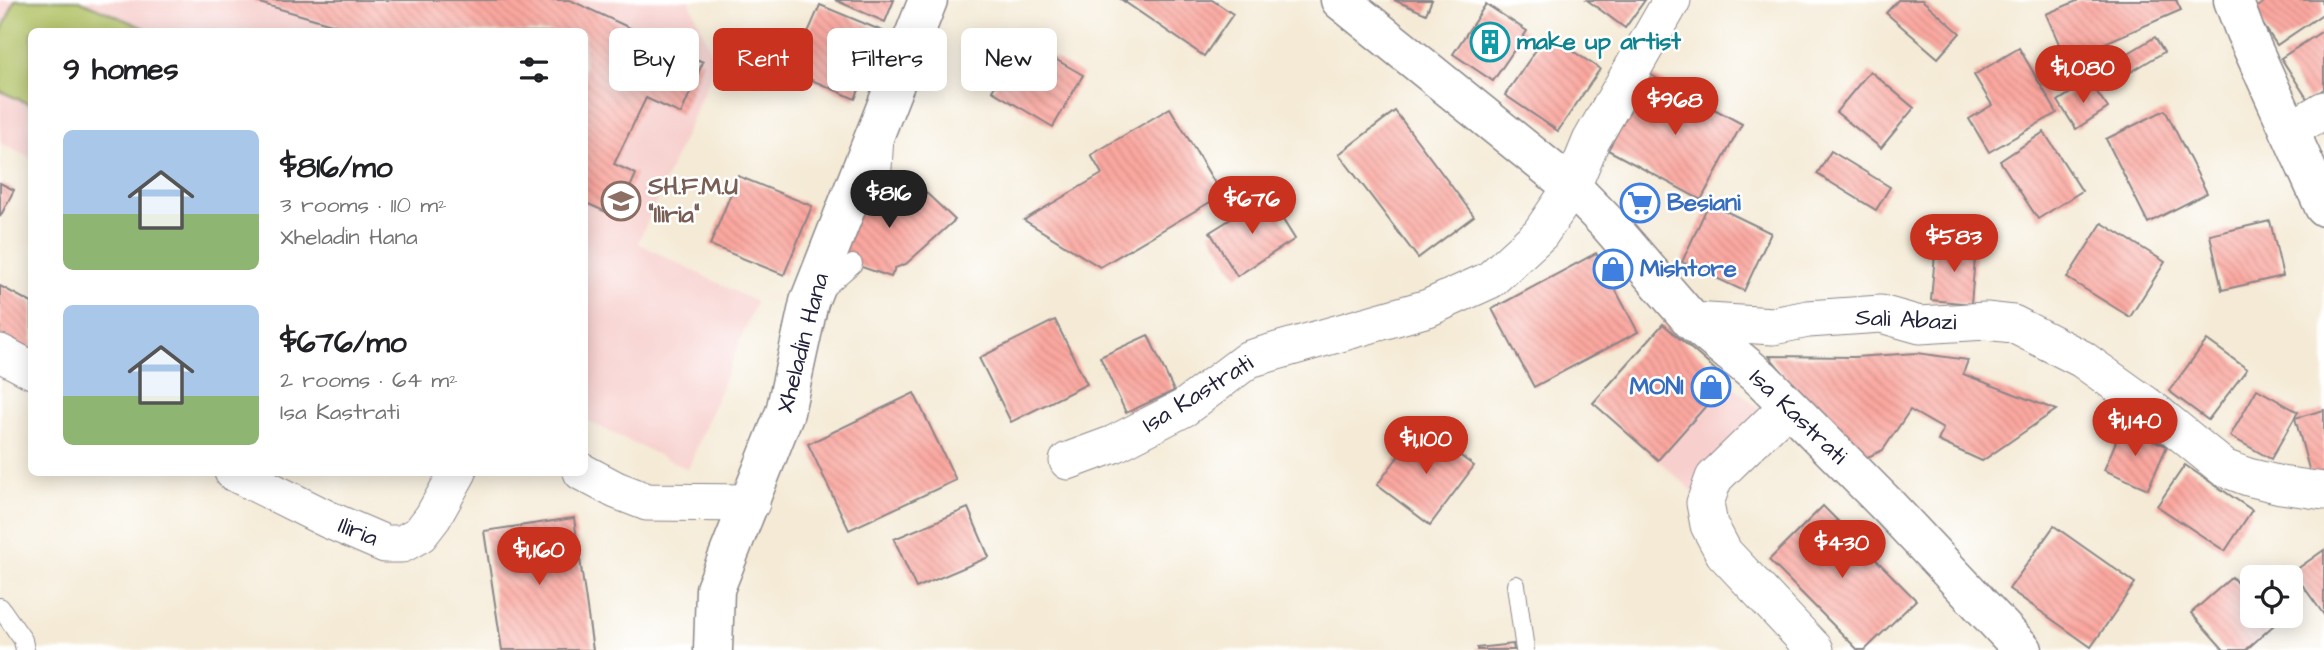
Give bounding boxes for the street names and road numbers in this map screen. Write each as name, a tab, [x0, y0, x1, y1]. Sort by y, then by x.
street label: Xheladin Hana	[768, 269, 838, 417]
street label: Sali Abazi	[1855, 300, 1958, 340]
street label: Isa Kastrati	[1136, 346, 1260, 441]
street label: Isa Kastrati	[1741, 361, 1855, 473]
street label: Iliria	[333, 509, 383, 555]

